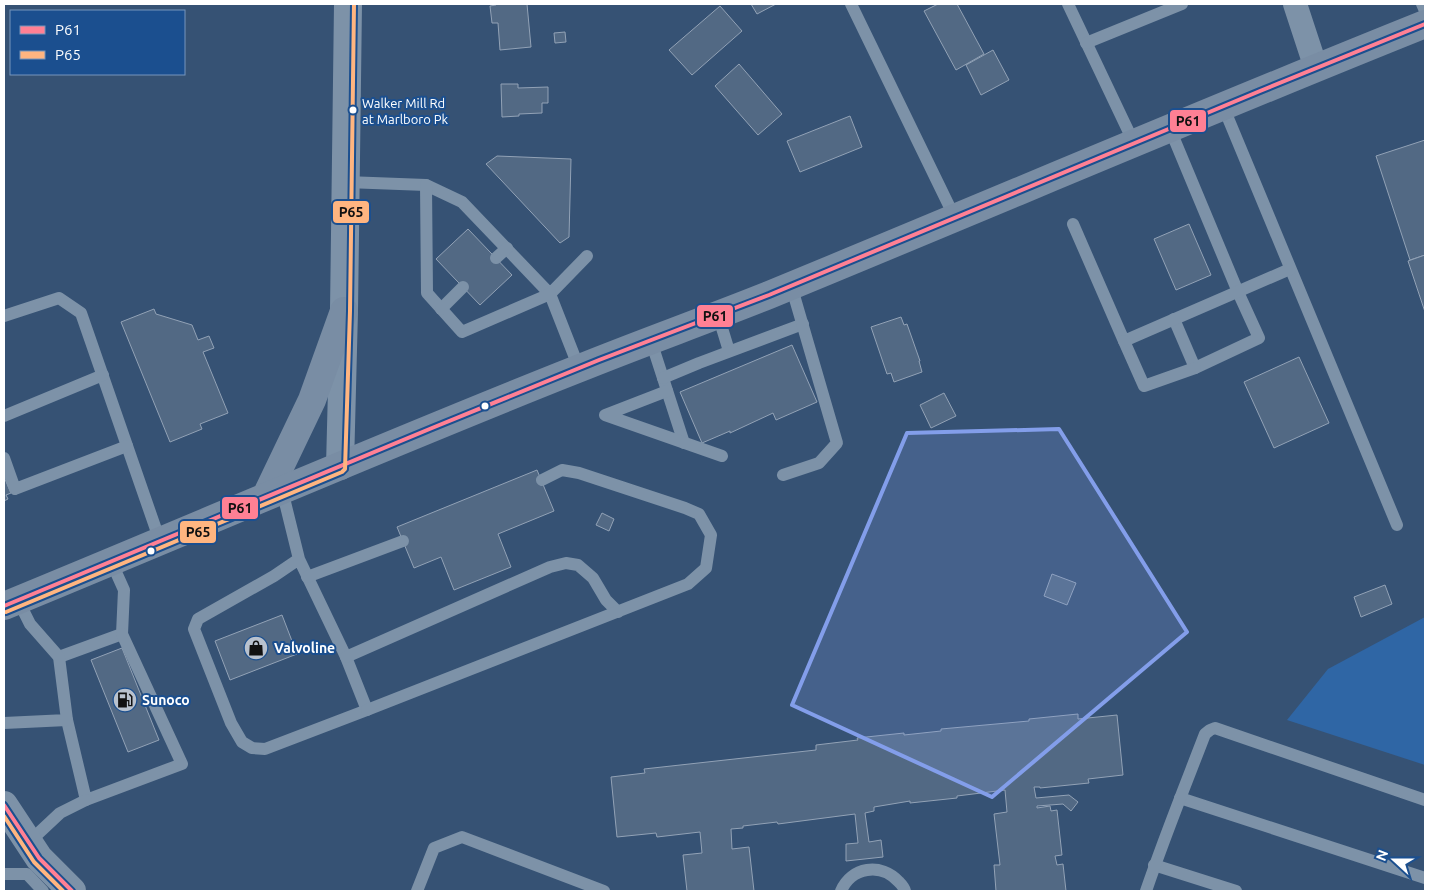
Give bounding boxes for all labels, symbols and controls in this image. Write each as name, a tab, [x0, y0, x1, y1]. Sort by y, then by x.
legend	[10, 10, 185, 75]
text: P61	[55, 21, 81, 38]
text: P65	[55, 46, 81, 63]
place label: Walker Mill Rd at Marlboro Pk	[362, 96, 449, 126]
marker: Walker Mill Rd at Marlboro Pk	[348, 105, 358, 115]
line badge: P61	[1169, 109, 1207, 133]
text: P61	[1176, 113, 1200, 129]
line badge: P65	[332, 200, 370, 224]
text: P65	[339, 204, 363, 220]
line badge: P61	[696, 304, 734, 328]
text: P61	[703, 308, 727, 324]
unlabelled marker	[480, 401, 490, 411]
line badge: P61	[221, 496, 259, 520]
text: P61	[228, 500, 252, 516]
line badge: P65	[179, 520, 217, 544]
text: P65	[186, 524, 210, 540]
unlabelled marker	[146, 546, 156, 556]
shop icon: Valvoline	[243, 635, 269, 661]
place label: Valvoline	[274, 640, 335, 656]
fuel station icon: Sunoco	[112, 687, 138, 713]
place label: Sunoco	[142, 692, 190, 708]
north arrow	[1369, 835, 1419, 885]
text: N	[1373, 848, 1391, 863]

